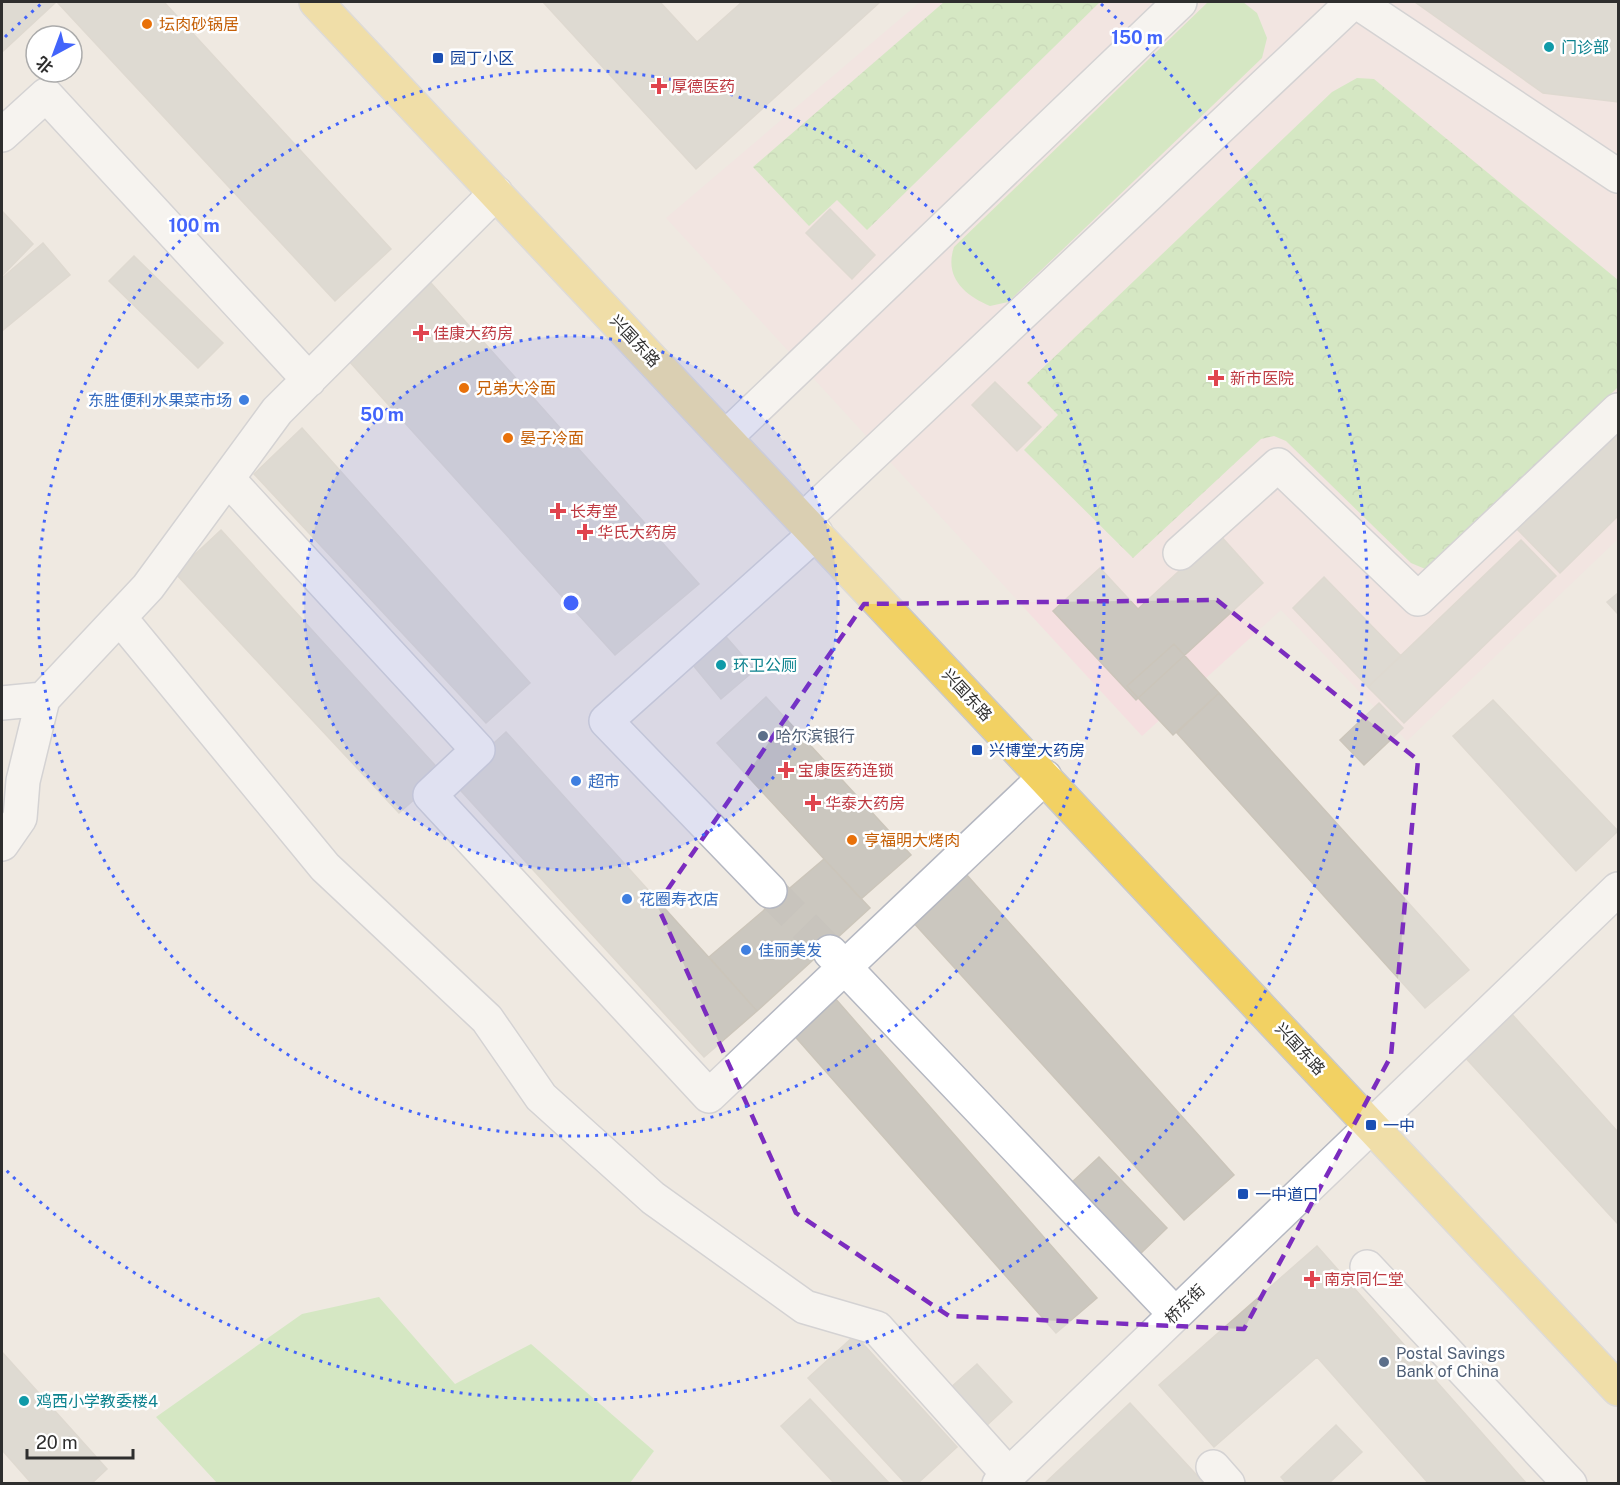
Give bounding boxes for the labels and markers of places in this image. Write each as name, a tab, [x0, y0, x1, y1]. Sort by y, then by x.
place label: 坛肉砂锅居	[159, 15, 239, 34]
marker: 坛肉砂锅居	[140, 17, 154, 31]
place label: 门诊部	[1561, 38, 1609, 57]
marker: 门诊部	[1542, 40, 1556, 54]
place label: 园丁小区	[450, 49, 514, 68]
marker: 园丁小区	[431, 51, 445, 65]
place label: 厚德医药	[671, 77, 735, 96]
marker: 厚德医药	[652, 79, 666, 93]
place label: 佳康大药房	[433, 324, 513, 343]
marker: 佳康大药房	[414, 326, 428, 340]
marker: 新市医院	[1207, 369, 1225, 387]
place label: 新市医院	[1230, 369, 1294, 388]
place label: 兄弟大冷面	[476, 379, 556, 398]
marker: 兄弟大冷面	[457, 381, 471, 395]
place label: 东胜便利水果菜市场	[88, 391, 232, 410]
marker: 东胜便利水果菜市场	[237, 393, 251, 407]
place label: 晏子冷面	[520, 429, 584, 448]
marker: 晏子冷面	[501, 431, 515, 445]
place label: 长寿堂	[570, 502, 618, 521]
marker: 长寿堂	[551, 504, 565, 518]
place label: 华氏大药房	[597, 523, 677, 542]
marker: 华氏大药房	[578, 525, 592, 539]
centre of rings	[561, 593, 581, 613]
place label: 环卫公厕	[733, 656, 797, 675]
marker: 环卫公厕	[714, 658, 728, 672]
place label: 哈尔滨银行	[775, 727, 855, 746]
marker: 哈尔滨银行	[756, 729, 770, 743]
place label: 兴博堂大药房	[989, 741, 1085, 760]
marker: 兴博堂大药房	[970, 743, 984, 757]
place label: 宝康医药连锁	[798, 761, 894, 780]
marker: 宝康医药连锁	[779, 763, 793, 777]
place label: 超市	[588, 772, 620, 791]
marker: 超市	[569, 774, 583, 788]
place label: 华泰大药房	[825, 794, 905, 813]
marker: 华泰大药房	[806, 796, 820, 810]
place label: 亨福明大烤肉	[864, 831, 960, 850]
marker: 亨福明大烤肉	[845, 833, 859, 847]
place label: 花圈寿衣店	[639, 890, 719, 909]
marker: 花圈寿衣店	[620, 892, 634, 906]
place label: 佳丽美发	[758, 941, 822, 960]
marker: 佳丽美发	[739, 943, 753, 957]
place label: 一中	[1383, 1116, 1415, 1135]
marker: 一中	[1364, 1118, 1378, 1132]
place label: 一中道口	[1255, 1185, 1319, 1204]
marker: 一中道口	[1236, 1187, 1250, 1201]
place label: 南京同仁堂	[1324, 1270, 1404, 1289]
marker: 南京同仁堂	[1305, 1272, 1319, 1286]
place label: Postal Savings Bank of China	[1396, 1344, 1505, 1381]
marker: Postal Savings Bank of China	[1377, 1355, 1391, 1369]
place label: 鸡西小学教委楼4	[36, 1392, 158, 1411]
marker: 鸡西小学教委楼4	[17, 1394, 31, 1408]

